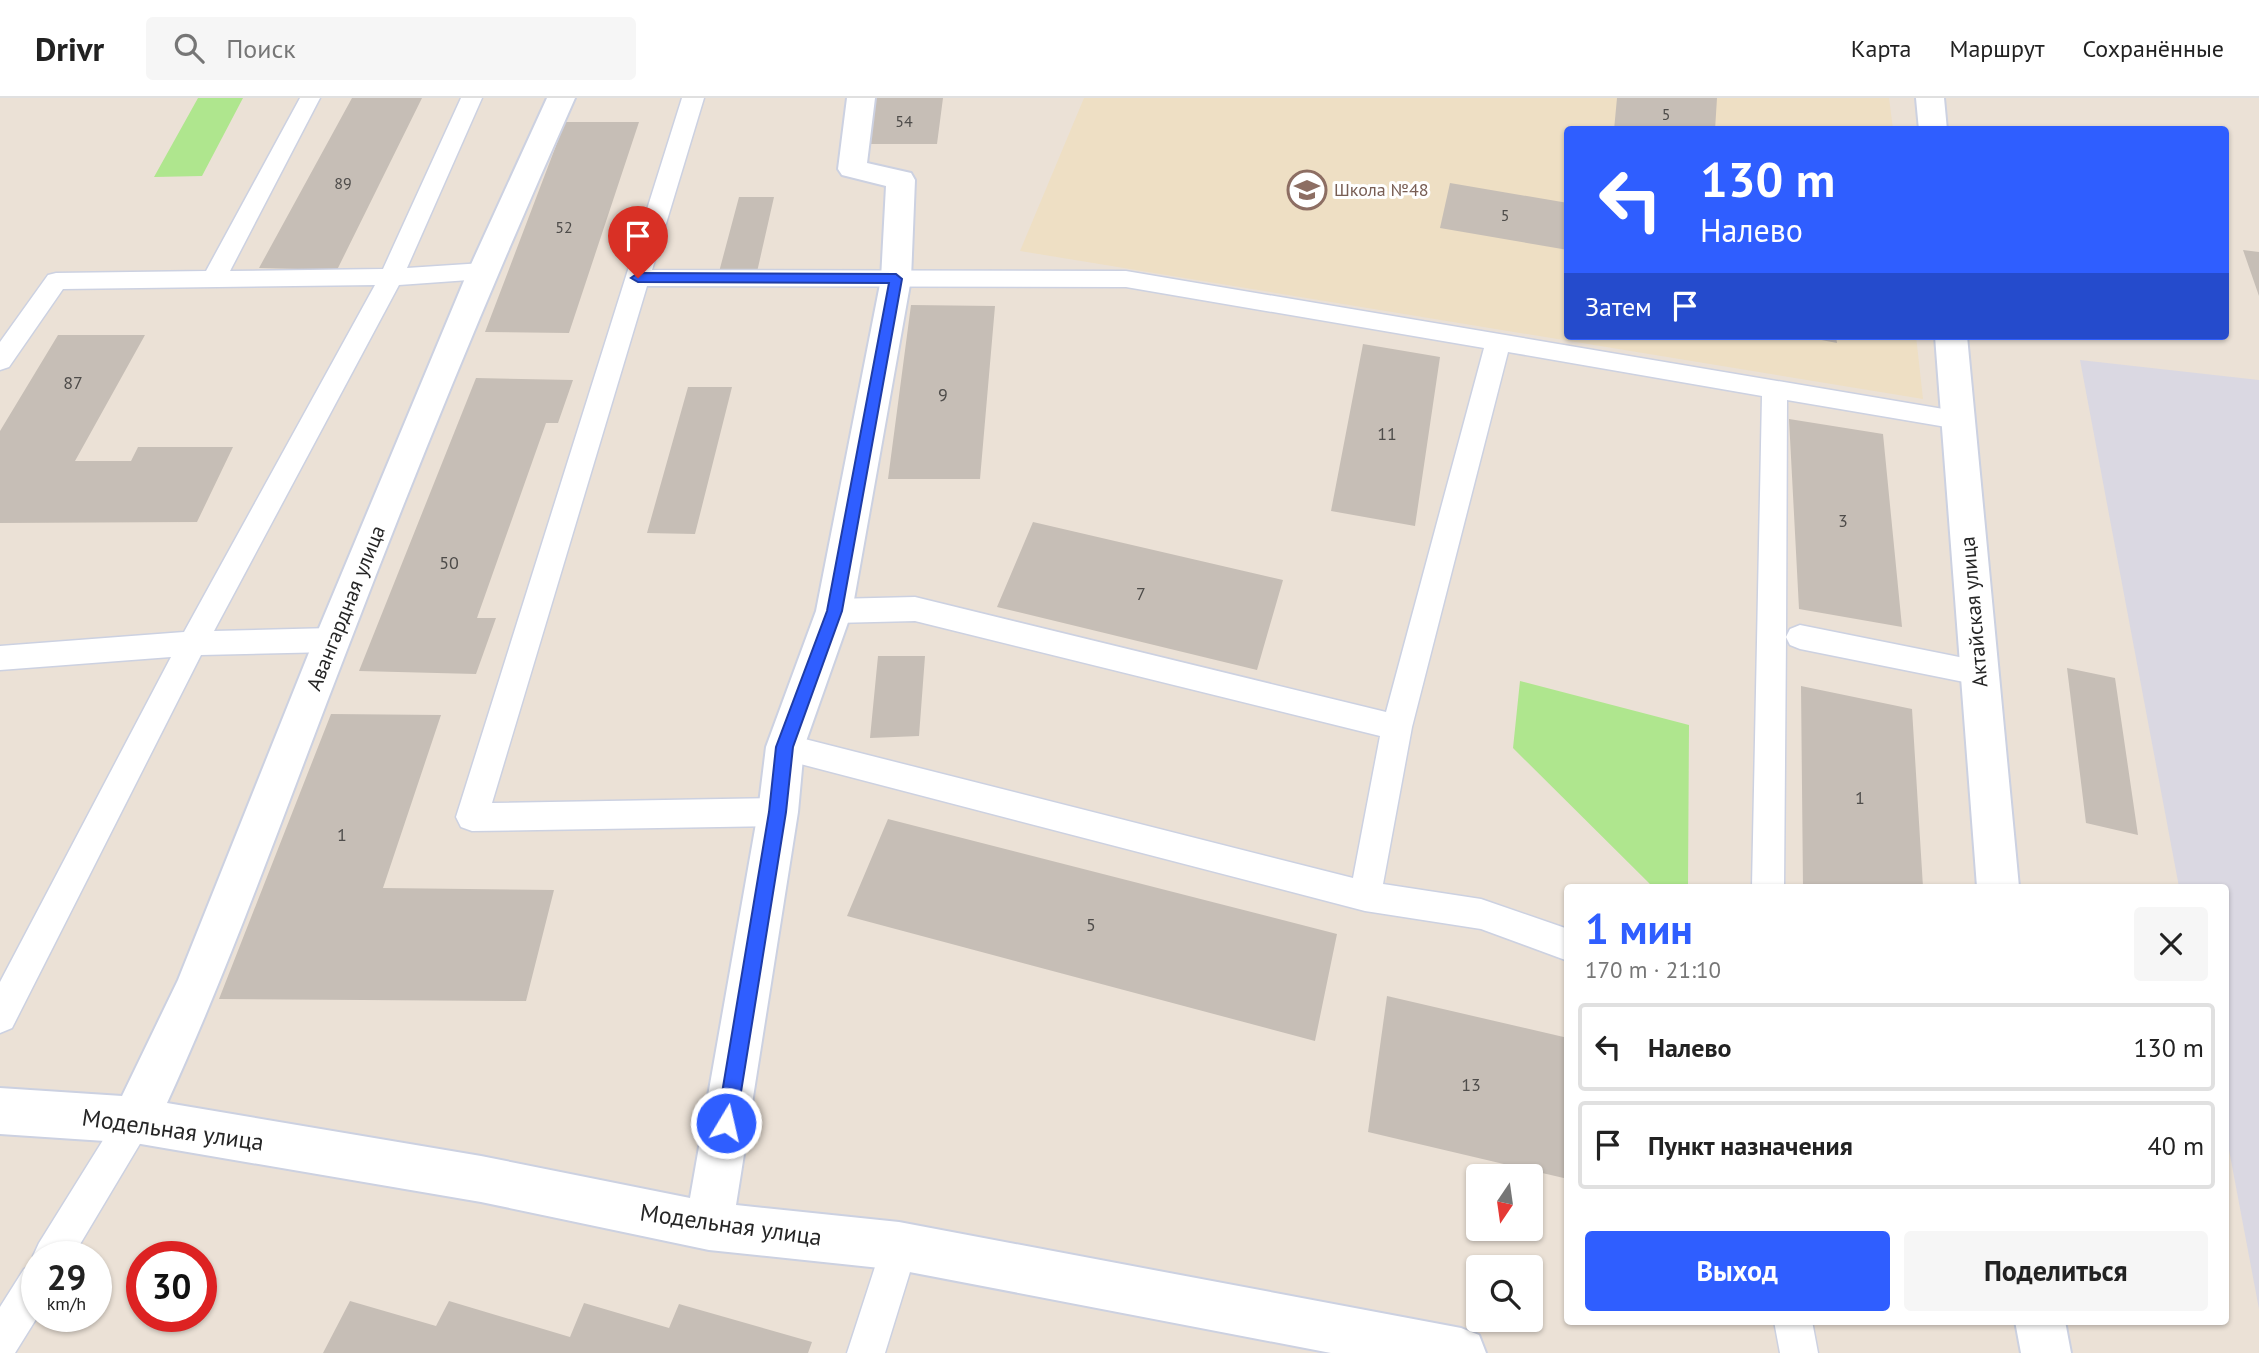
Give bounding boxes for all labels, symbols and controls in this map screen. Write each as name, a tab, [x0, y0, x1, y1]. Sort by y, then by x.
search box	[146, 17, 636, 80]
text: Drivr	[35, 27, 104, 70]
icon: search	[170, 29, 208, 67]
text: Поиск	[226, 32, 296, 65]
text: Карта	[1851, 33, 1911, 64]
text: Маршрут	[1949, 33, 2044, 64]
text: Сохранённые	[2082, 33, 2224, 64]
house number: 5	[1662, 104, 1670, 124]
house number: 54	[895, 111, 913, 131]
text: 130 m	[1700, 147, 1835, 211]
icon: left	[1585, 154, 1676, 245]
school or university icon: Школа №48	[1286, 169, 1328, 211]
house number: 89	[334, 173, 352, 193]
place label: Школа №48	[1334, 178, 1429, 201]
house number: 5	[1501, 205, 1509, 225]
pin	[608, 206, 668, 278]
text: Налево	[1700, 209, 1803, 251]
house number: 52	[555, 217, 573, 237]
icon: arrive	[619, 217, 657, 255]
icon: arrive	[1666, 287, 1704, 325]
text: Затем	[1585, 290, 1652, 323]
house number: 87	[63, 371, 83, 394]
house number: 9	[938, 383, 948, 406]
house number: 11	[1377, 422, 1397, 445]
house number: 3	[1838, 509, 1848, 532]
street label: Авангардная улица	[300, 521, 391, 694]
street label: Актайская улица	[1953, 535, 1994, 689]
house number: 50	[439, 551, 459, 574]
house number: 7	[1136, 582, 1146, 605]
house number: 1	[1855, 786, 1865, 809]
house number: 1	[337, 823, 347, 846]
text: 1 мин	[1585, 901, 1693, 956]
button: close	[2134, 907, 2208, 981]
house number: 5	[1086, 913, 1096, 936]
text: 170 m · 21:10	[1585, 955, 1721, 984]
icon: left	[1589, 1028, 1627, 1066]
text: Налево	[1648, 1031, 1732, 1064]
text: 130 m	[2133, 1031, 2204, 1064]
house number: 13	[1461, 1073, 1481, 1096]
position arrow	[689, 1086, 763, 1160]
street label: Модельная улица	[80, 1101, 266, 1158]
icon: arrive	[1589, 1126, 1627, 1164]
text: Пункт назначения	[1648, 1129, 1853, 1162]
text: 40 m	[2148, 1129, 2204, 1162]
north arrow	[1466, 1164, 1544, 1241]
map controls	[1466, 1164, 1543, 1332]
street label: Модельная улица	[638, 1196, 824, 1253]
button: Выход	[1585, 1231, 1890, 1311]
button: Поделиться	[1904, 1231, 2208, 1311]
speed limit sign: 30	[126, 1241, 217, 1332]
text: 29	[47, 1254, 86, 1300]
button: search	[1466, 1255, 1543, 1332]
text: km/h	[47, 1292, 86, 1315]

